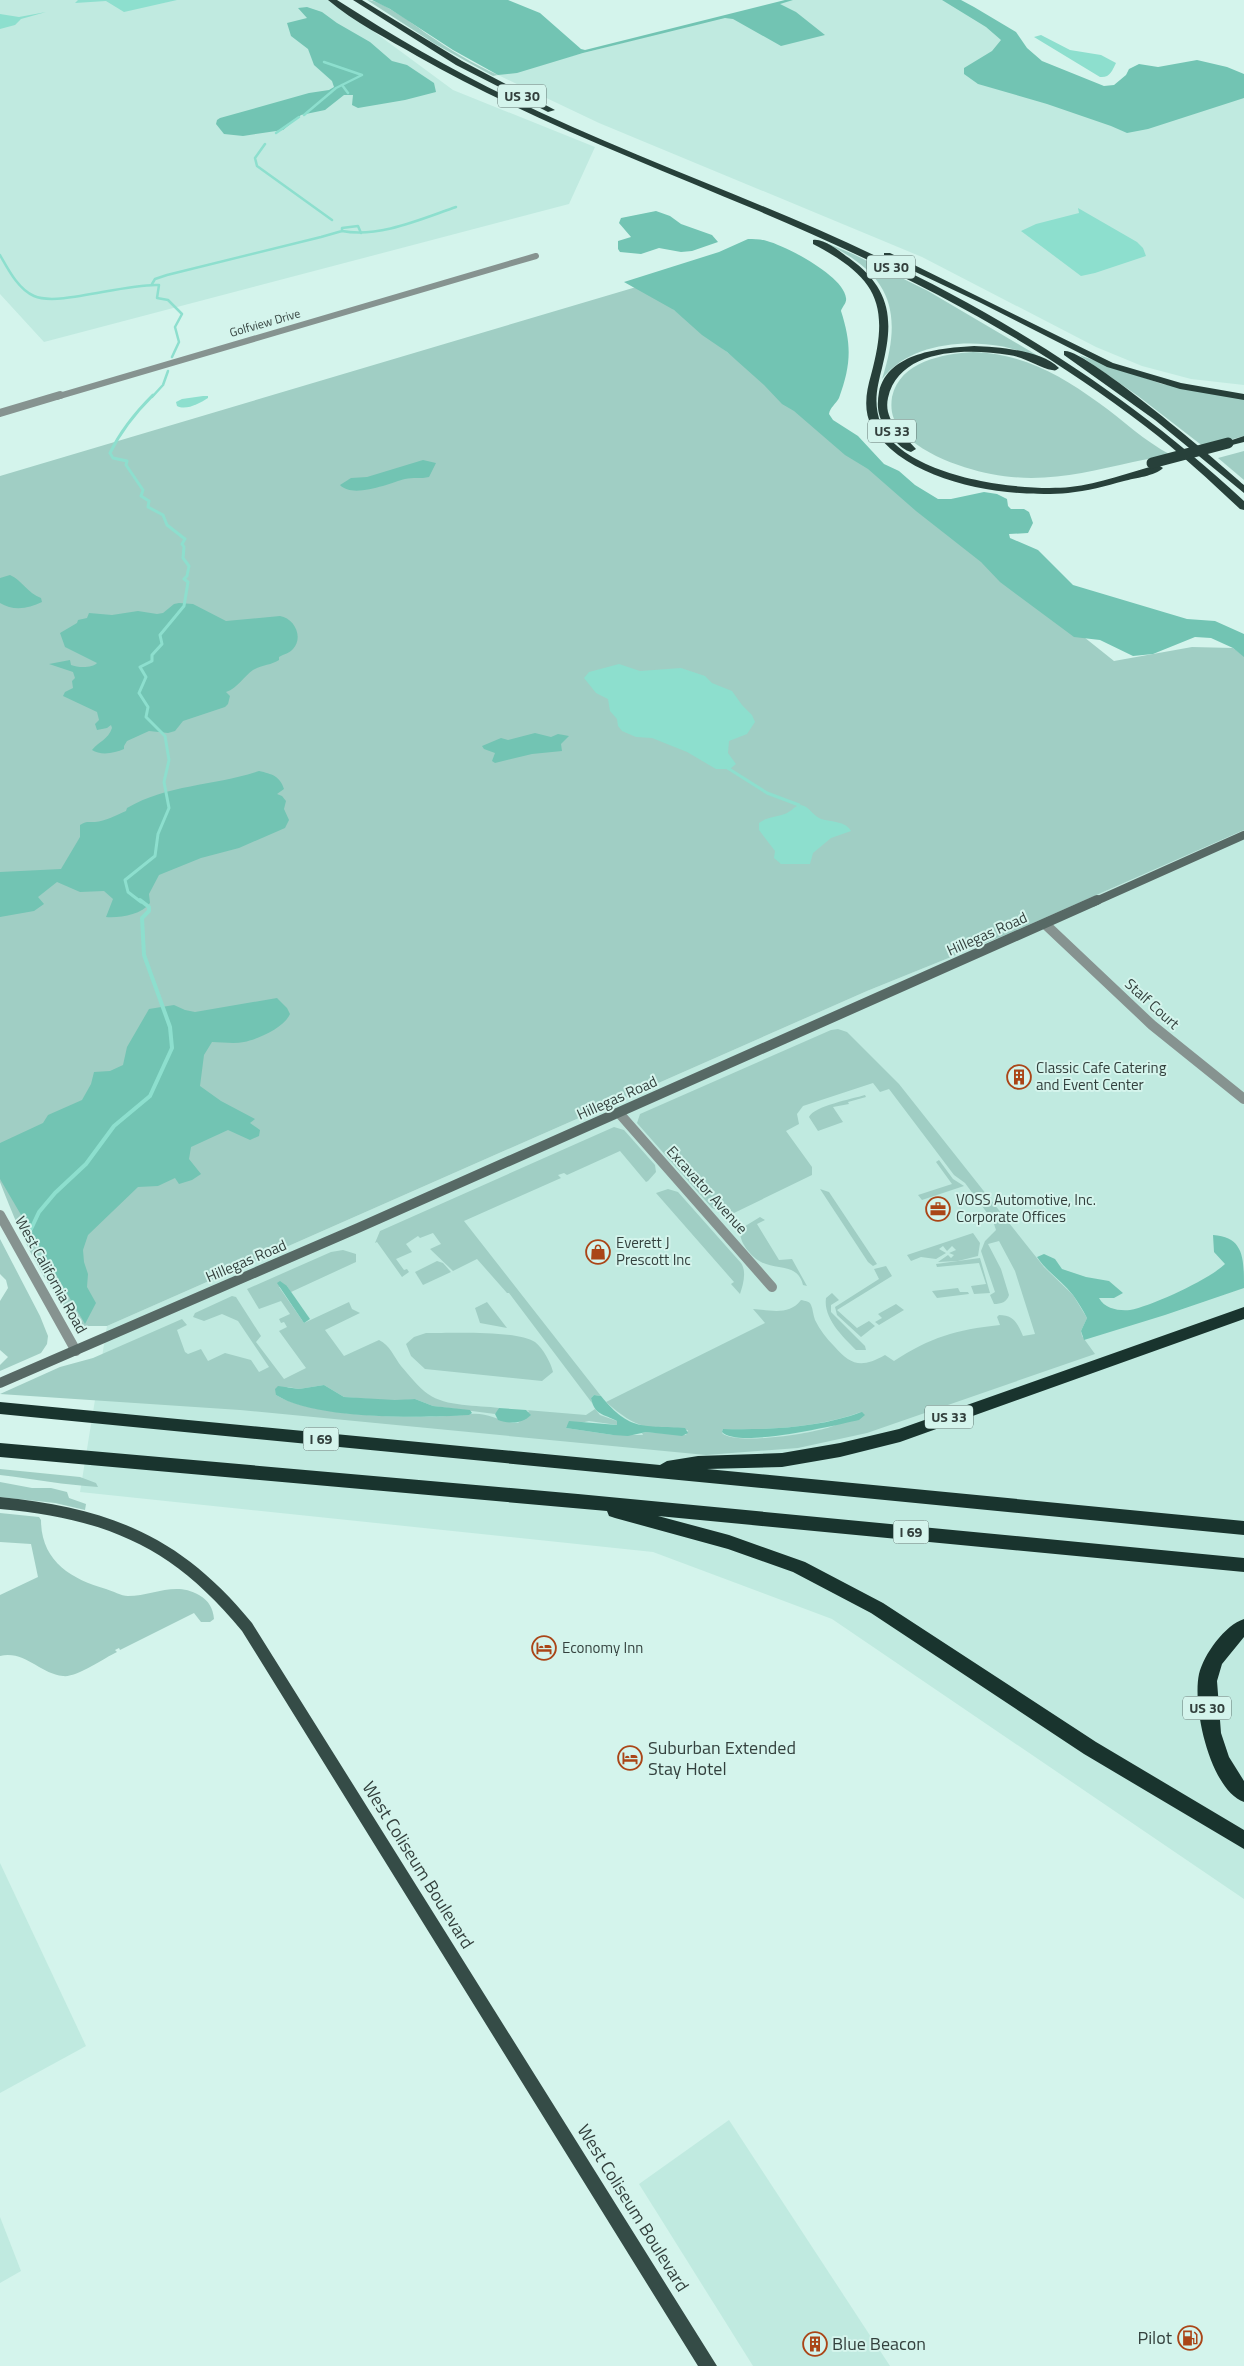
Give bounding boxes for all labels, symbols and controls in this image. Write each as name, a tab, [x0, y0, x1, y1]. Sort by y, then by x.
road number: US 30	[498, 84, 546, 108]
road number: US 30	[867, 256, 915, 278]
street label: Golfview Drive	[227, 303, 303, 342]
road number: US 33	[868, 420, 916, 442]
street label: Hillegas Road	[943, 906, 1031, 962]
street label: Stalf Court	[1120, 973, 1185, 1035]
place label: Classic Cafe Catering and Event Center	[1036, 1056, 1167, 1096]
building icon: Classic Cafe Catering and Event Center	[1006, 1064, 1032, 1090]
street label: Hillegas Road	[573, 1070, 661, 1126]
street label: Excavator Avenue	[661, 1140, 753, 1239]
place label: VOSS Automotive, Inc. Corporate Offices	[956, 1188, 1096, 1228]
office icon: VOSS Automotive, Inc. Corporate Offices	[925, 1196, 951, 1222]
street label: West California Road	[10, 1212, 93, 1338]
place label: Everett J Prescott Inc	[616, 1231, 691, 1271]
street label: Hillegas Road	[202, 1233, 290, 1288]
shop icon: Everett J Prescott Inc	[585, 1239, 611, 1265]
road number: US 33	[925, 1405, 973, 1428]
road number: I 69	[304, 1428, 338, 1450]
road number: I 69	[894, 1520, 928, 1544]
hotel icon: Economy Inn	[531, 1635, 557, 1661]
place label: Economy Inn	[562, 1636, 643, 1659]
road number: US 30	[1183, 1696, 1231, 1720]
place label: Suburban Extended Stay Hotel	[648, 1734, 796, 1782]
hotel icon: Suburban Extended Stay Hotel	[617, 1745, 643, 1771]
street label: West Coliseum Boulevard	[356, 1776, 481, 1954]
street label: West Coliseum Boulevard	[571, 2119, 696, 2297]
place label: Pilot	[1137, 2324, 1173, 2351]
fuel station icon: Pilot	[1177, 2325, 1203, 2351]
place label: Blue Beacon	[832, 2330, 926, 2357]
building icon: Blue Beacon	[802, 2331, 828, 2357]

